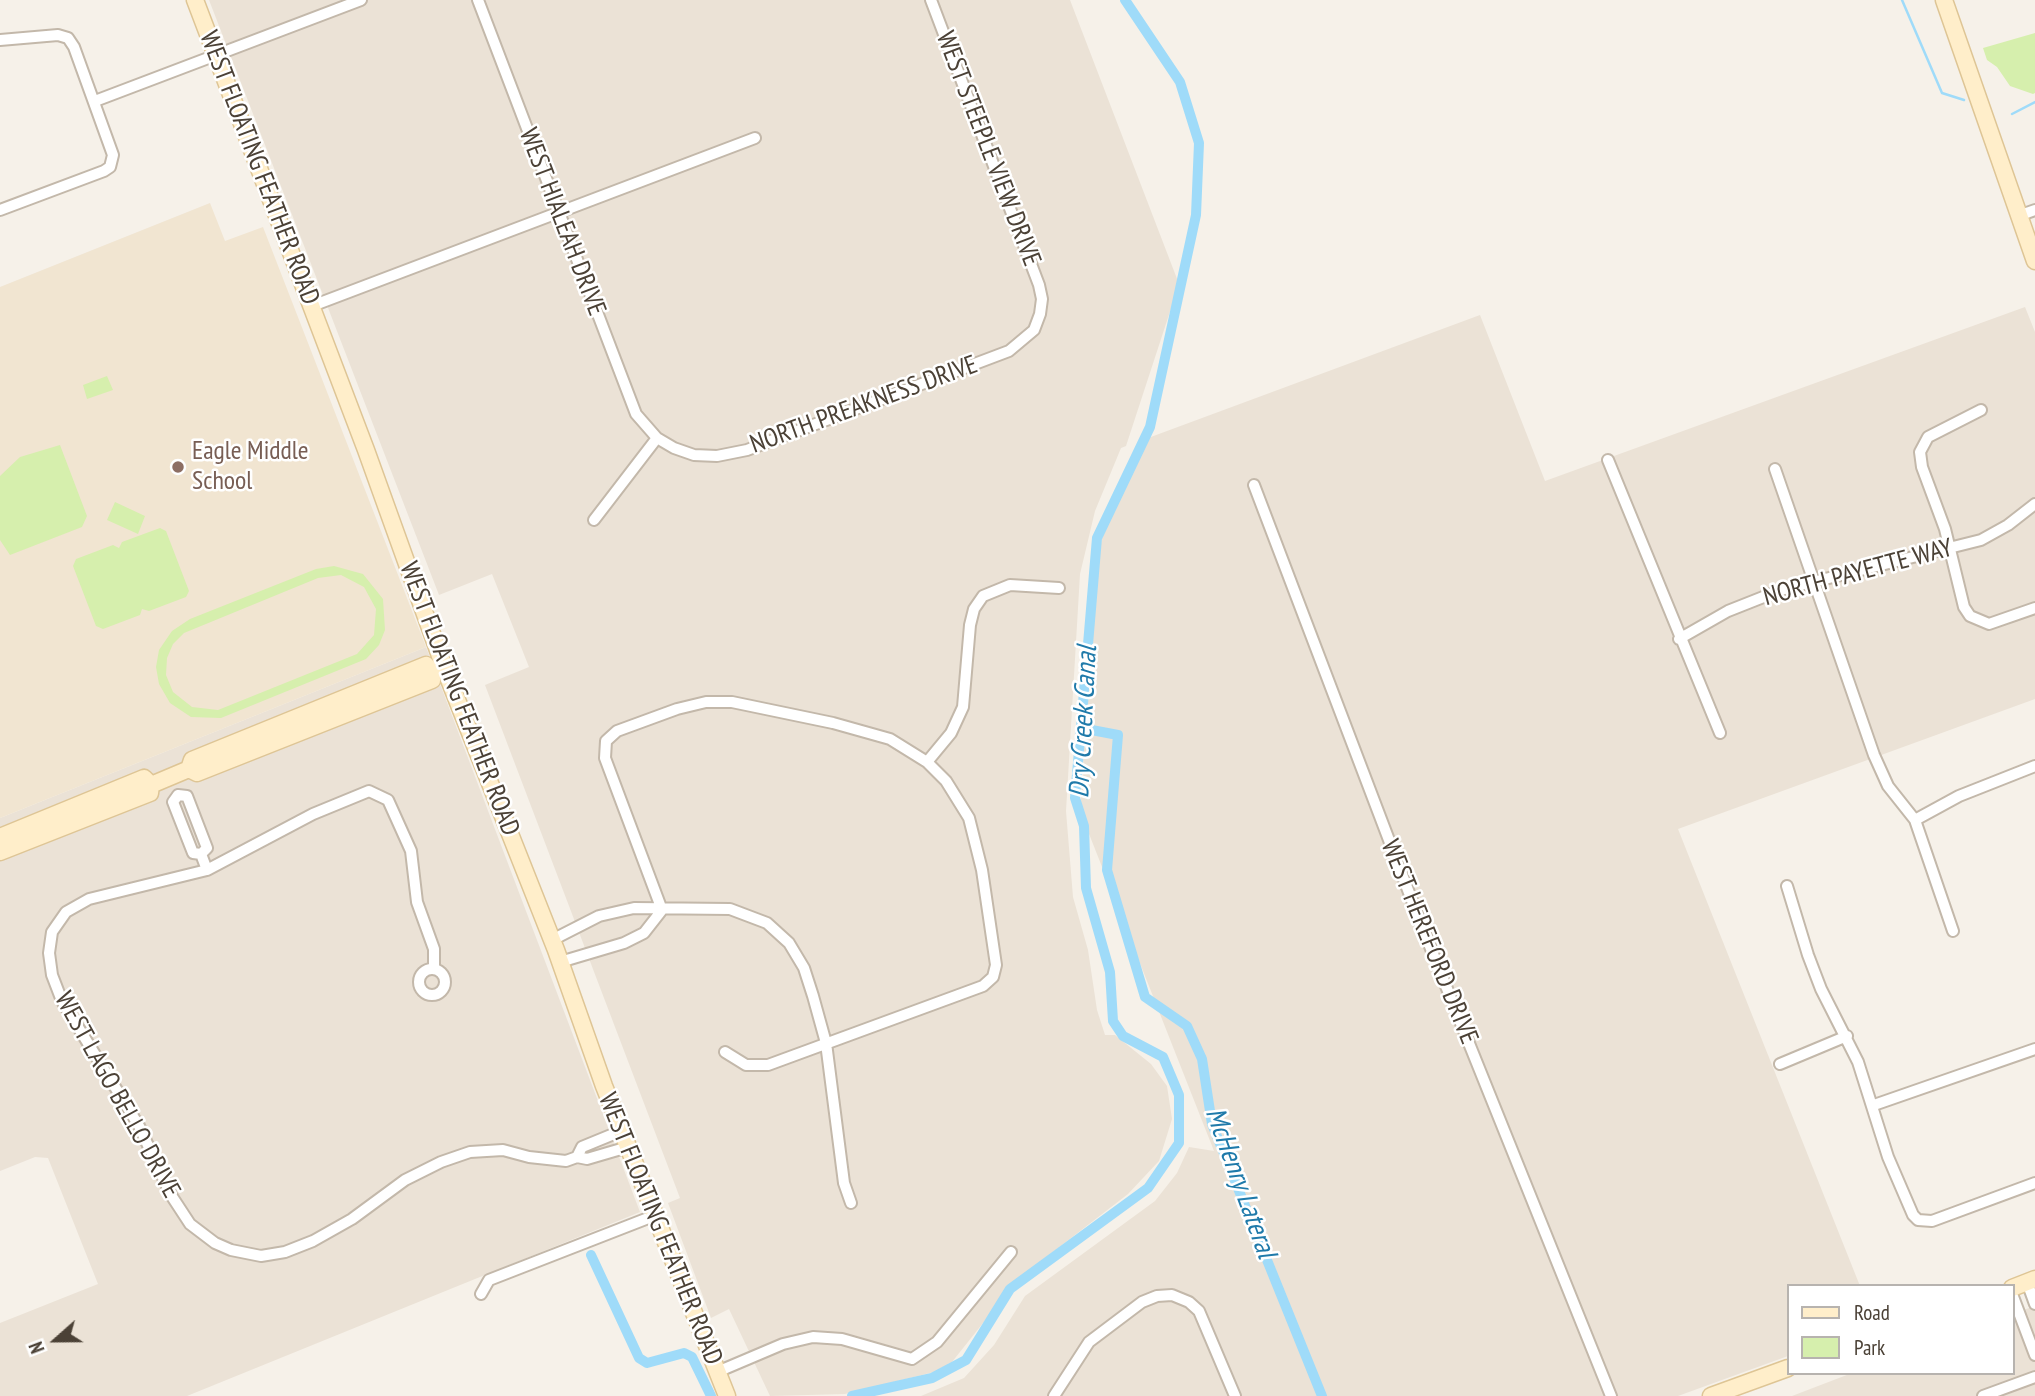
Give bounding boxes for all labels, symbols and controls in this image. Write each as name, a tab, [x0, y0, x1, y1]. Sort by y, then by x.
street label: WEST FLOATING FEATHER ROAD	[192, 27, 326, 309]
street label: WEST STEEPLE VIEW DRIVE	[929, 27, 1047, 271]
street label: WEST HIALEAH DRIVE	[512, 124, 612, 320]
street label: NORTH PREAKNESS DRIVE	[746, 349, 982, 461]
place label: Eagle Middle School	[192, 436, 309, 498]
marker: Eagle Middle School	[170, 459, 186, 475]
street label: NORTH PAYETTE WAY	[1760, 533, 1956, 613]
street label: WEST FLOATING FEATHER ROAD	[392, 558, 526, 840]
water label: Dry Creek Canal	[1063, 645, 1105, 799]
street label: WEST HEREFORD DRIVE	[1374, 835, 1484, 1049]
street label: WEST LAGO BELLO DRIVE	[47, 986, 187, 1204]
street label: WEST FLOATING FEATHER ROAD	[591, 1089, 729, 1369]
water label: McHenry Lateral	[1197, 1103, 1283, 1263]
legend	[1786, 1284, 2014, 1375]
text: Road	[1854, 1299, 1890, 1326]
north arrow	[21, 1305, 91, 1375]
text: Park	[1854, 1334, 1885, 1361]
text: N	[23, 1338, 49, 1357]

